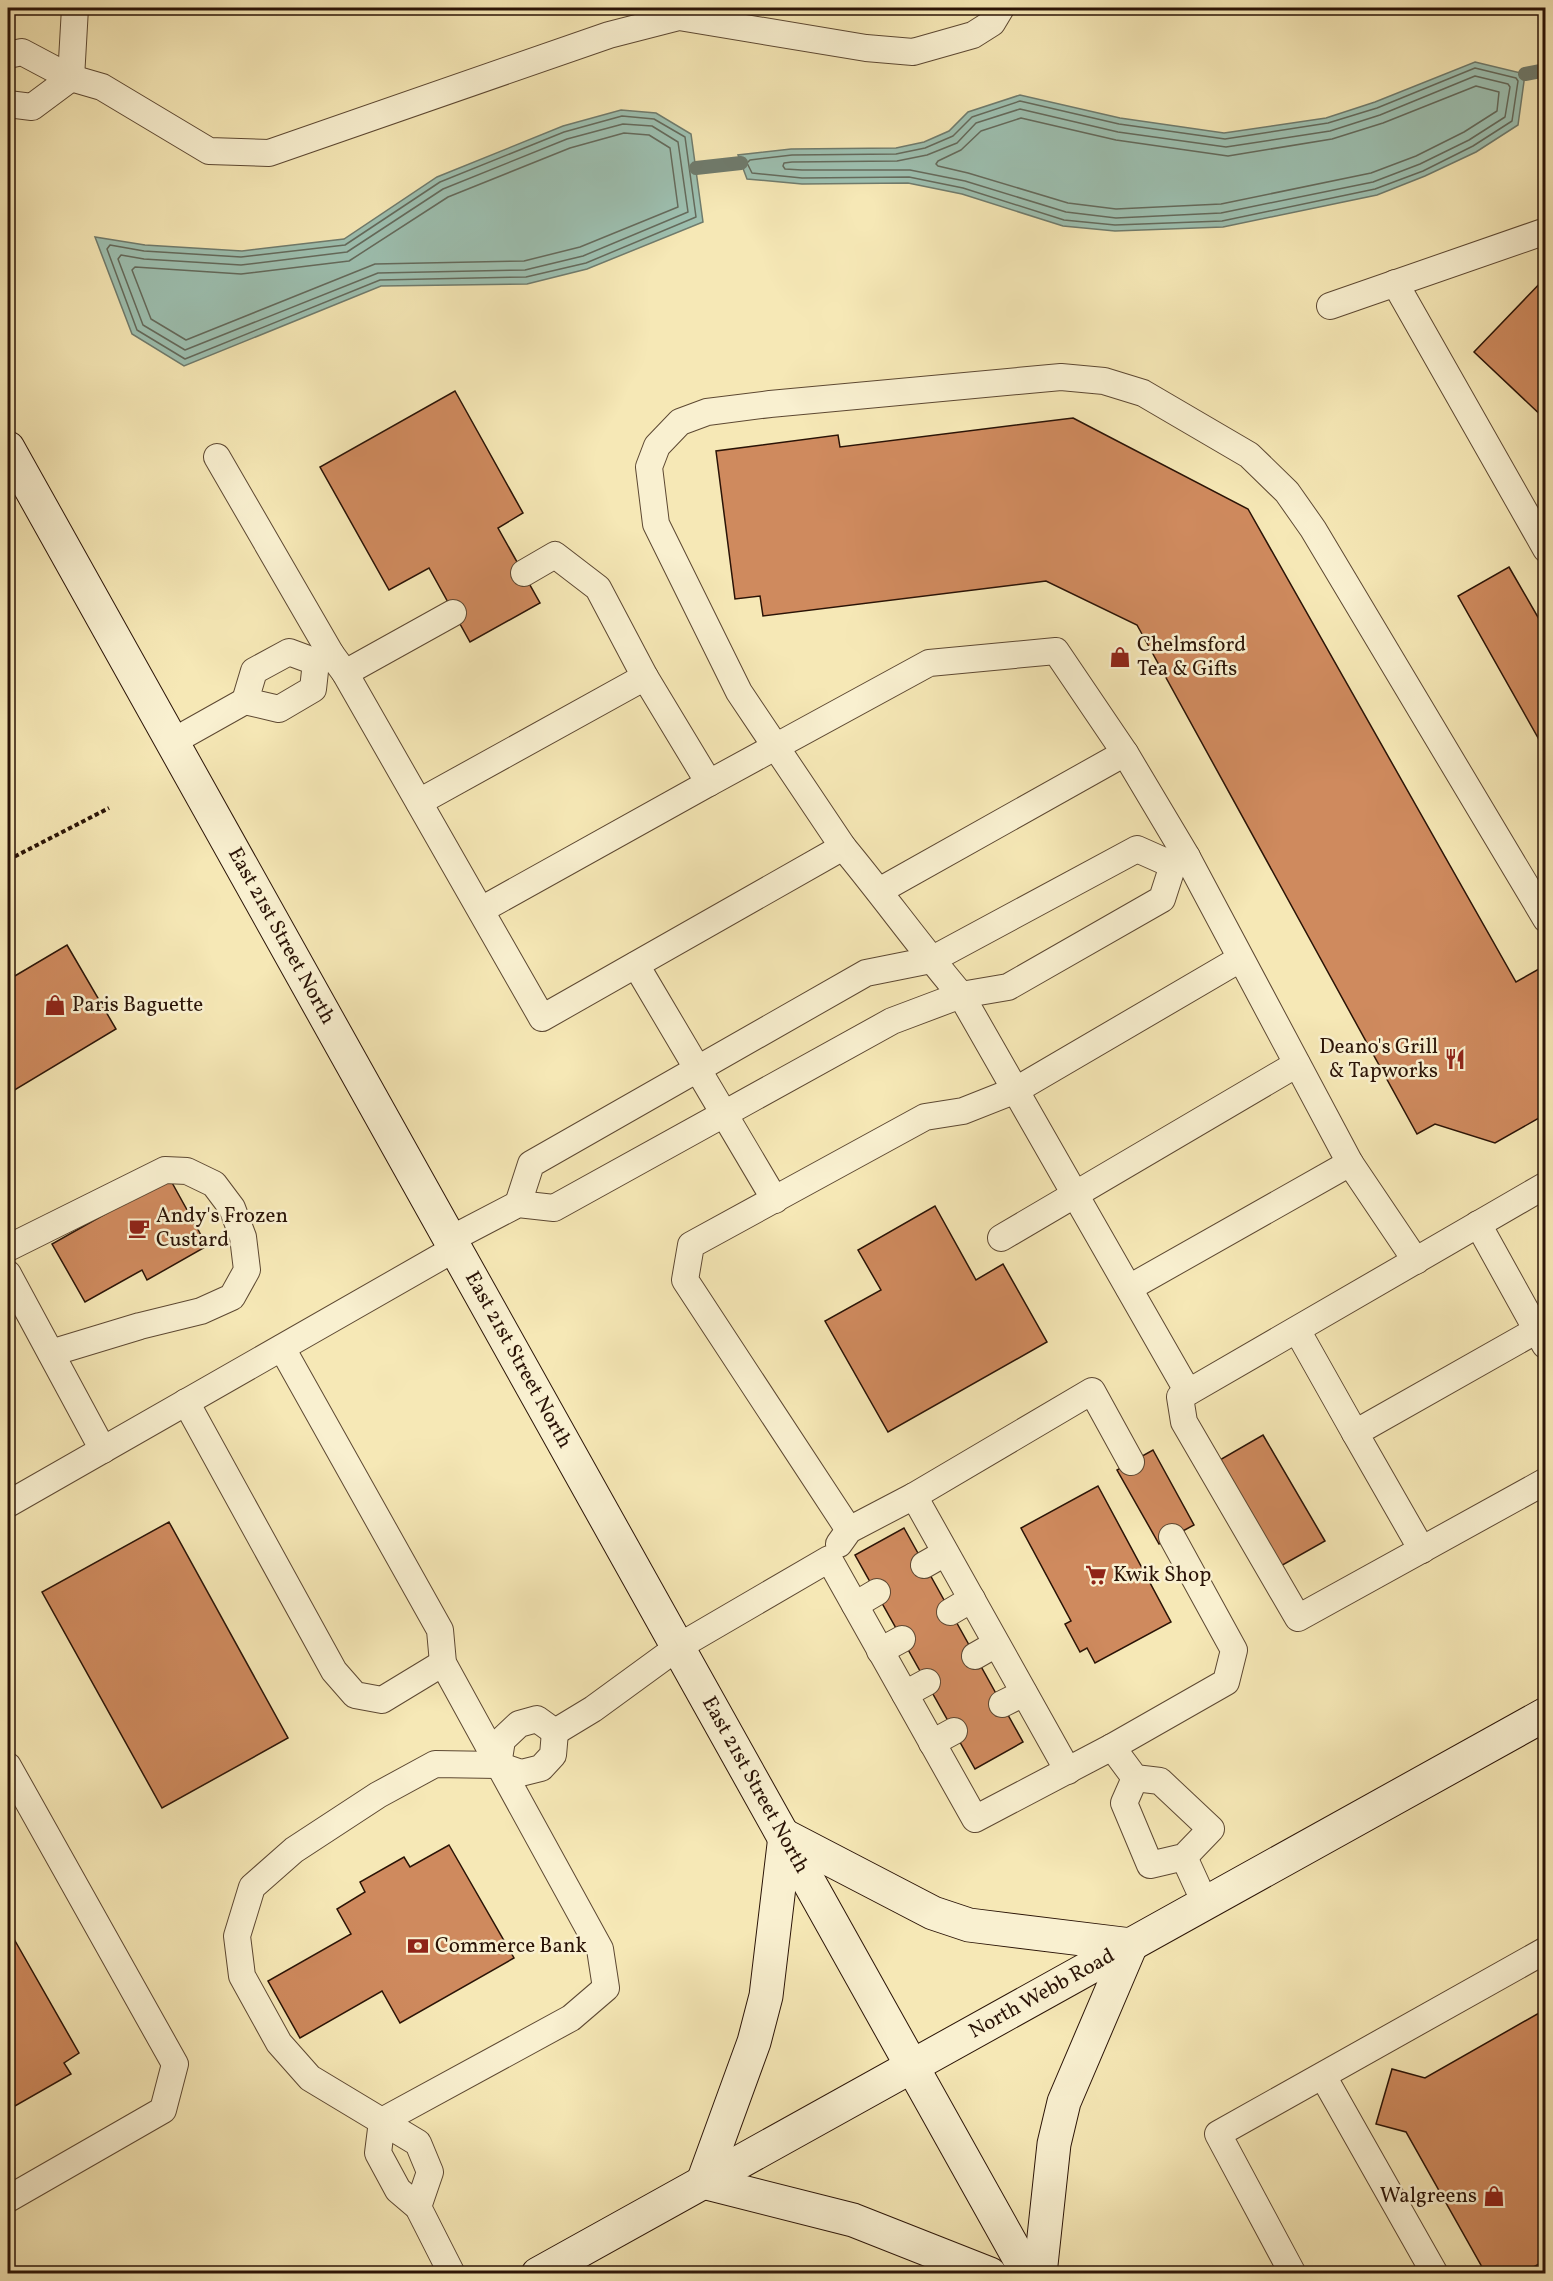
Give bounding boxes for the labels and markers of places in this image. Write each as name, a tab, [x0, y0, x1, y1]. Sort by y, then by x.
place label: Chelmsford Tea & Gifts	[1137, 631, 1246, 684]
shop icon: Chelmsford Tea & Gifts	[1108, 645, 1132, 669]
place label: Paris Baguette	[72, 991, 203, 1020]
shop icon: Paris Baguette	[43, 993, 67, 1017]
place label: Deano's Grill & Tapworks	[1319, 1033, 1438, 1086]
restaurant icon: Deano's Grill & Tapworks	[1443, 1047, 1467, 1071]
place label: Andy's Frozen Custard	[156, 1202, 288, 1255]
cafe icon: Andy's Frozen Custard	[127, 1216, 151, 1240]
place label: Kwik Shop	[1113, 1561, 1211, 1590]
supermarket icon: Kwik Shop	[1084, 1563, 1108, 1587]
place label: Commerce Bank	[435, 1932, 587, 1961]
bank icon: Commerce Bank	[406, 1934, 430, 1958]
place label: Walgreens	[1380, 2182, 1477, 2211]
shop icon: Walgreens	[1482, 2184, 1506, 2208]

